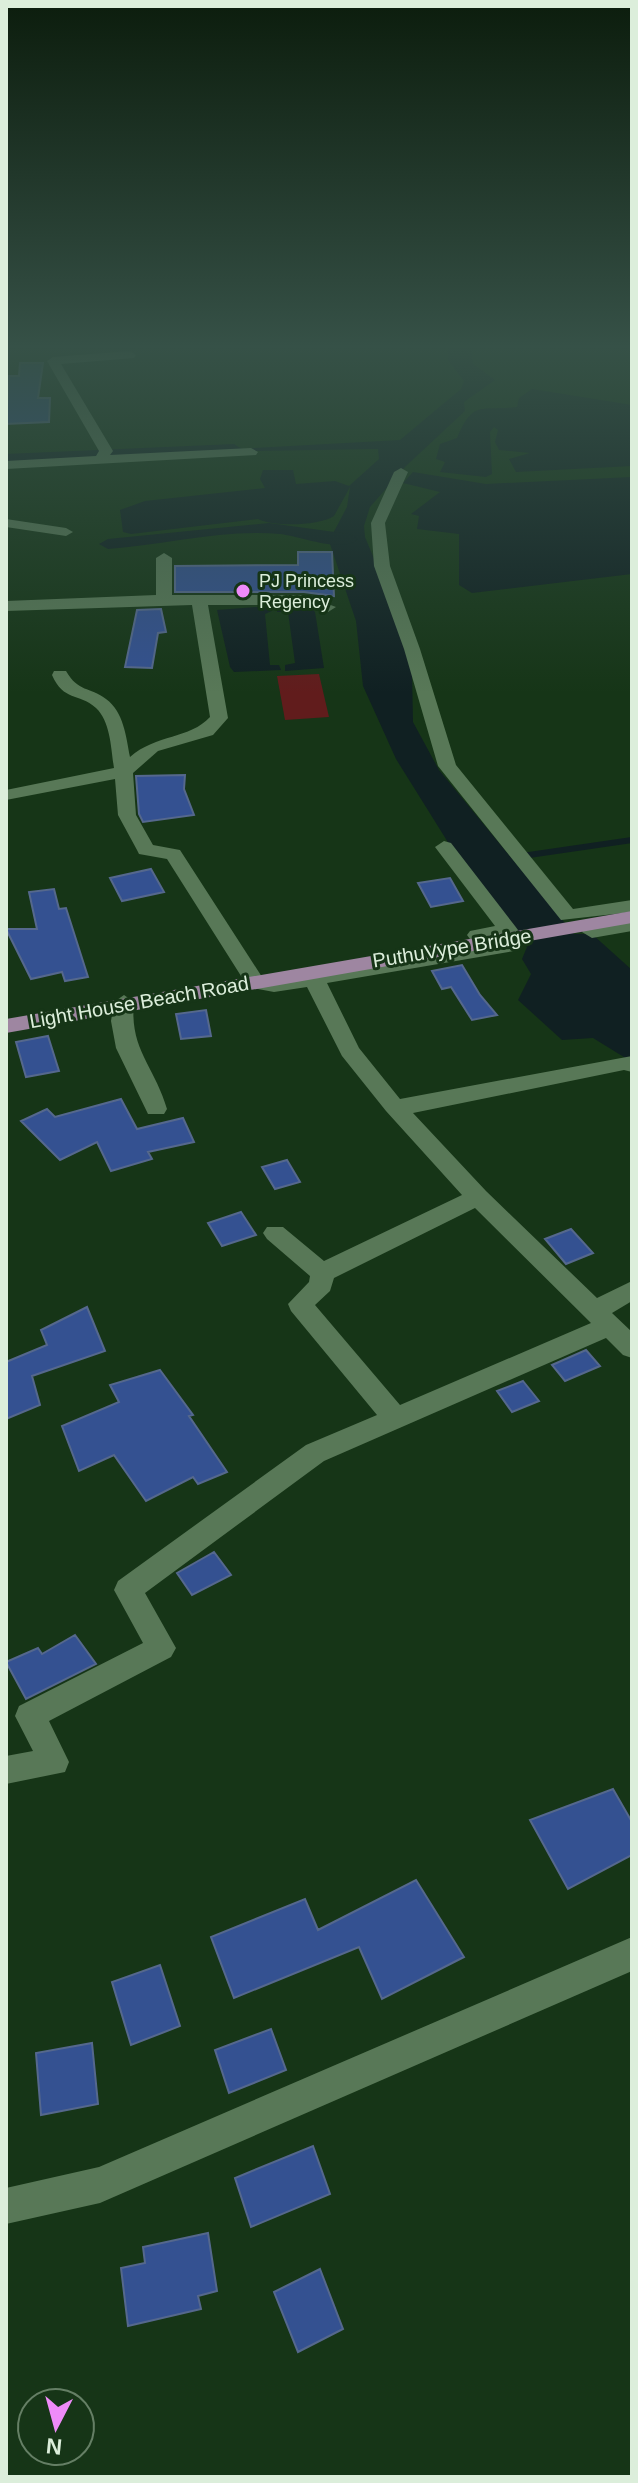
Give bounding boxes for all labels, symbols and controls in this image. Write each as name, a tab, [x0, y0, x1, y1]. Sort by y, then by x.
place label: PJ Princess Regency	[259, 571, 354, 612]
marker: PJ Princess Regency	[234, 582, 252, 600]
street label: PuthuVype Bridge	[371, 925, 533, 971]
street label: Light House Beach Road	[28, 972, 250, 1032]
north arrow	[16, 2387, 96, 2467]
text: N	[45, 2433, 63, 2460]

